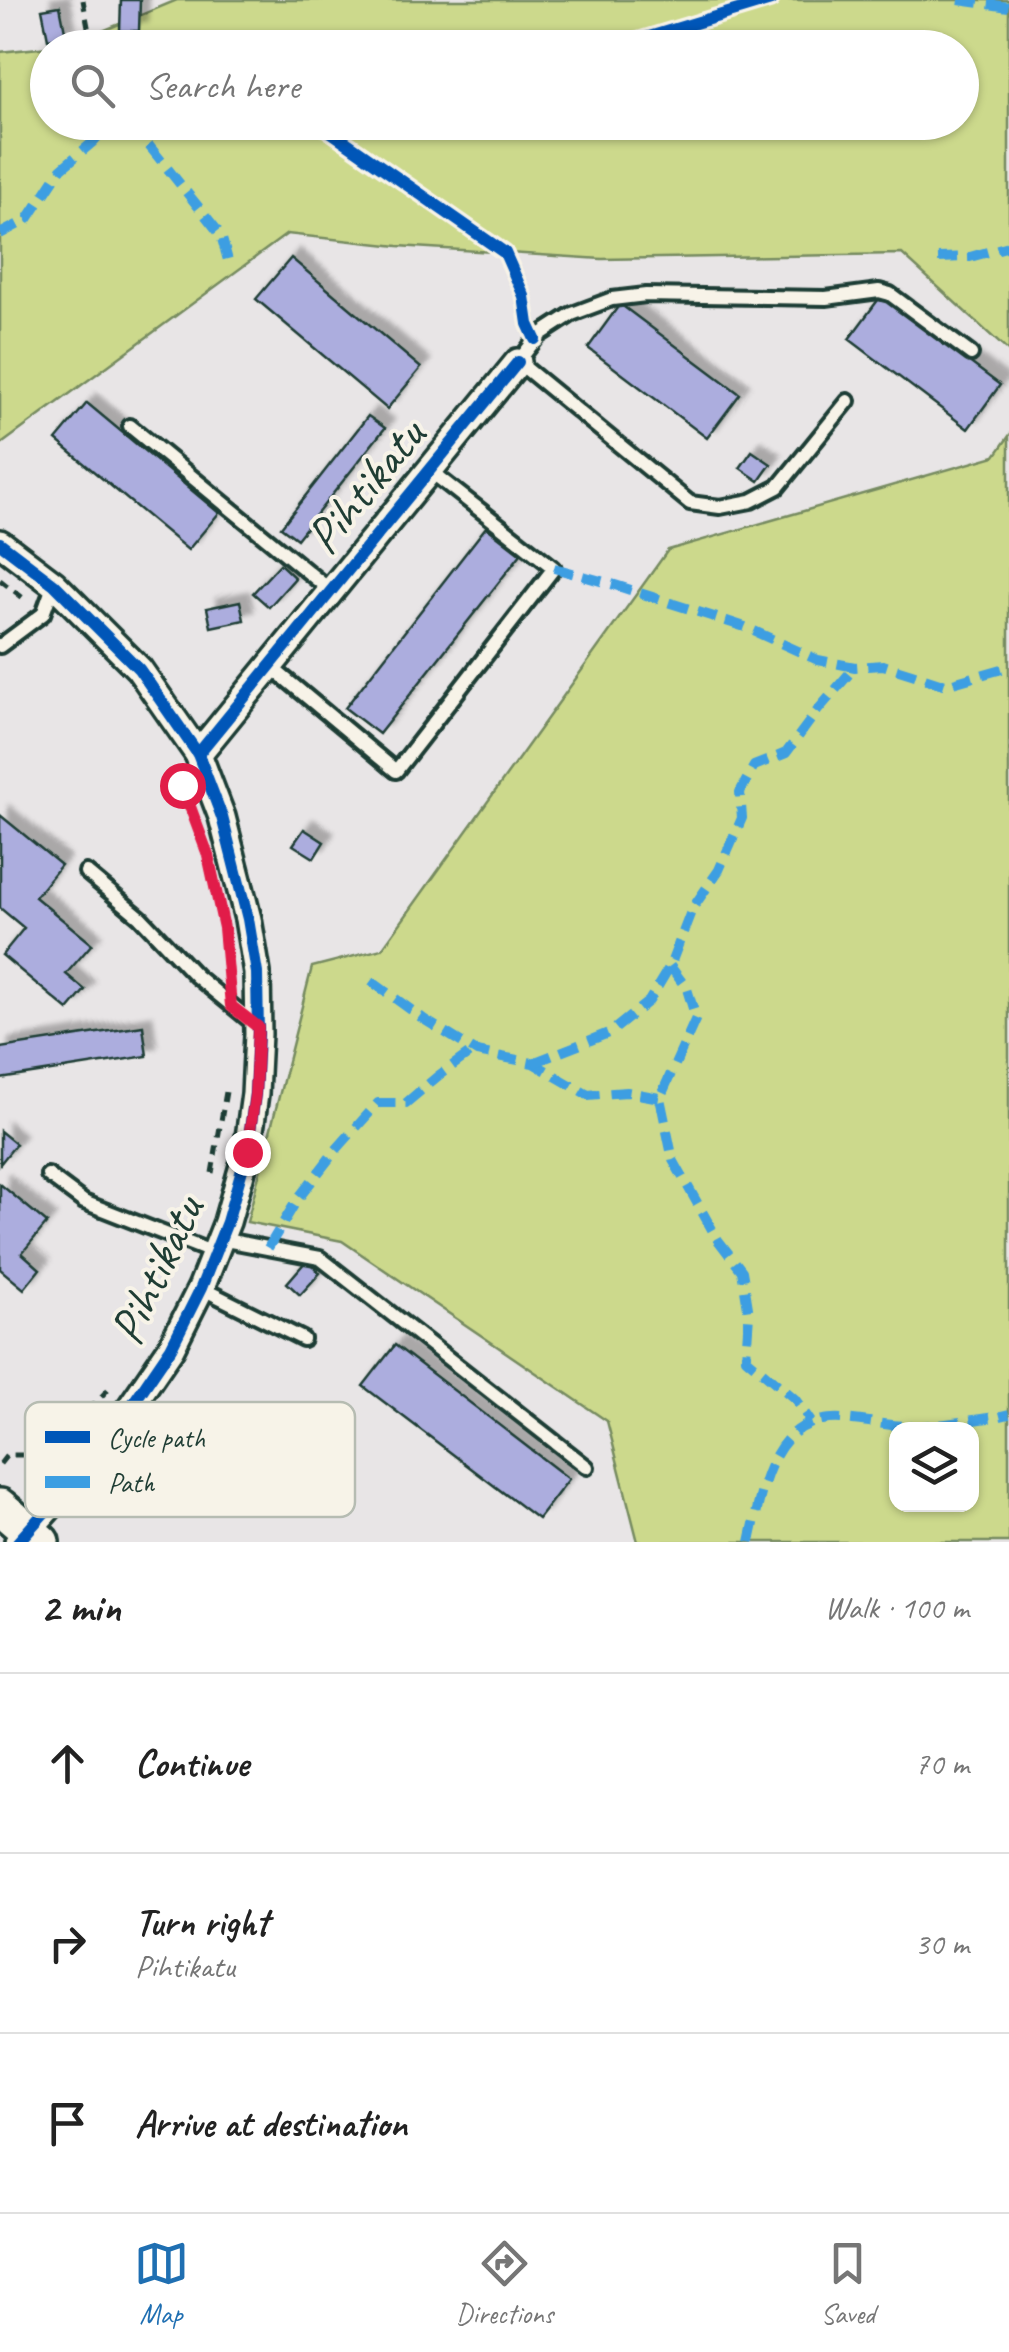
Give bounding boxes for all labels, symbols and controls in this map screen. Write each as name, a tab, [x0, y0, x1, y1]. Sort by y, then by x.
search box	[30, 30, 979, 140]
icon: search	[65, 58, 120, 113]
text: Search here	[145, 62, 300, 109]
street label: Pihtikatu	[291, 404, 440, 566]
route start	[160, 763, 206, 809]
route end	[225, 1130, 271, 1176]
street label: Pihtikatu	[94, 1184, 219, 1354]
legend	[25, 1402, 355, 1517]
text: Cycle path	[108, 1420, 205, 1455]
map controls	[889, 1422, 979, 1512]
button: layers	[889, 1422, 979, 1512]
text: Path	[108, 1465, 155, 1500]
text: 2 min	[40, 1581, 120, 1634]
text: Walk · 100 m	[825, 1587, 969, 1628]
icon: ahead	[40, 1736, 95, 1791]
text: Continue	[135, 1740, 249, 1787]
text: 70 m	[915, 1743, 969, 1784]
text: Turn right	[135, 1899, 269, 1946]
icon: right	[40, 1916, 95, 1971]
text: 30 m	[915, 1923, 969, 1964]
text: Pihtikatu	[135, 1946, 235, 1987]
icon: arrive	[40, 2096, 95, 2151]
text: Arrive at destination	[135, 2100, 407, 2147]
tab: Map	[134, 2236, 189, 2331]
tab: Directions	[456, 2236, 553, 2331]
tab: Saved	[820, 2236, 875, 2331]

